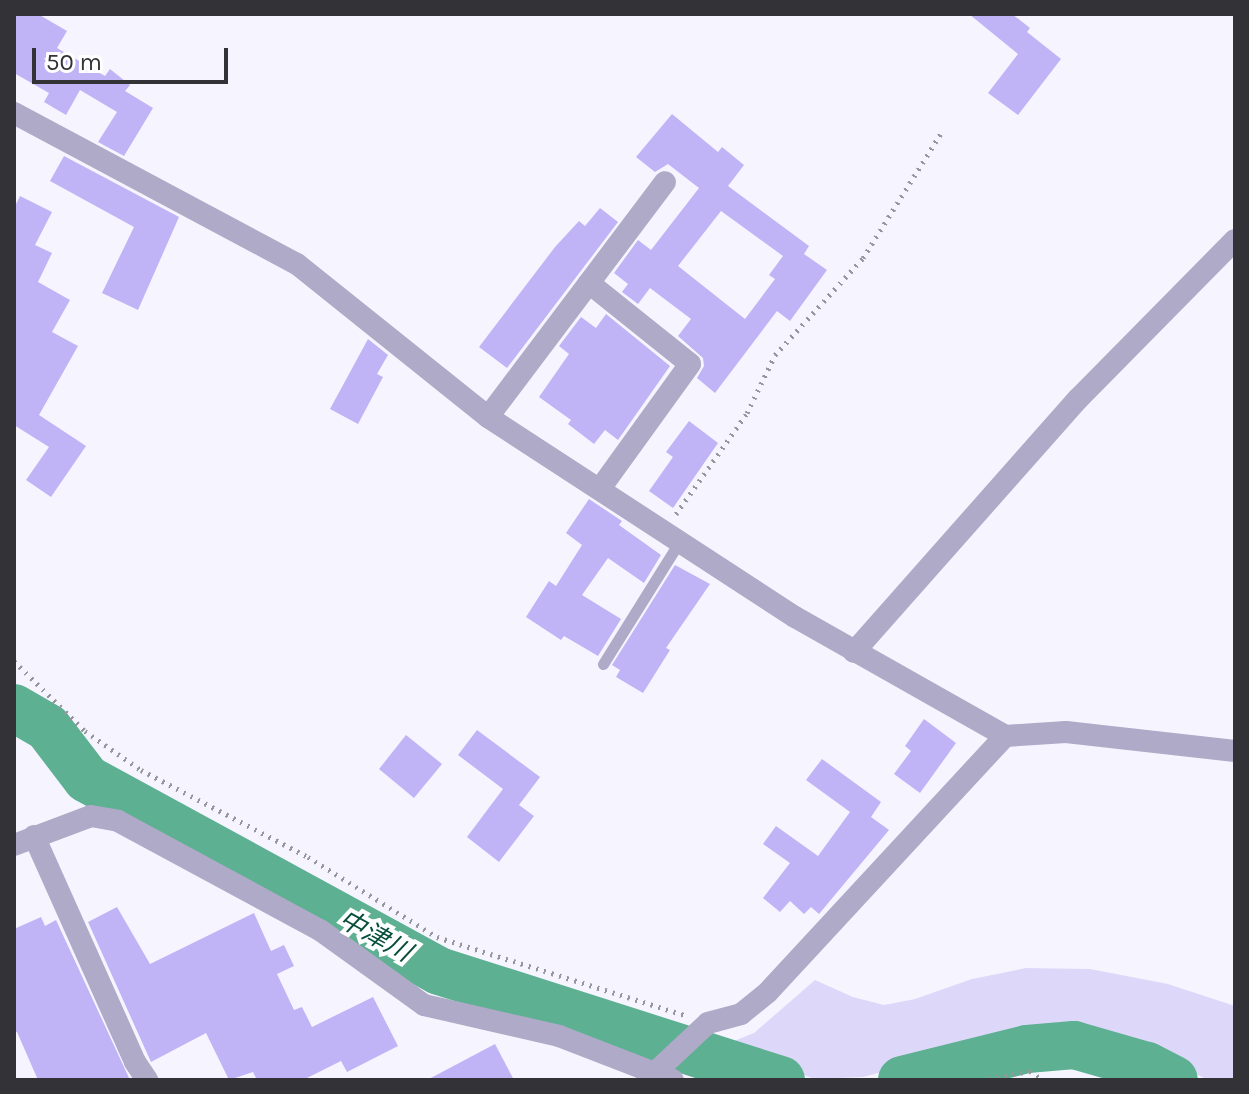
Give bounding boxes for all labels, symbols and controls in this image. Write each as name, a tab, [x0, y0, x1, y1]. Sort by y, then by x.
scale bar	[36, 32, 232, 82]
text: 50 m	[46, 48, 102, 76]
water label: 中津川	[333, 903, 417, 969]

